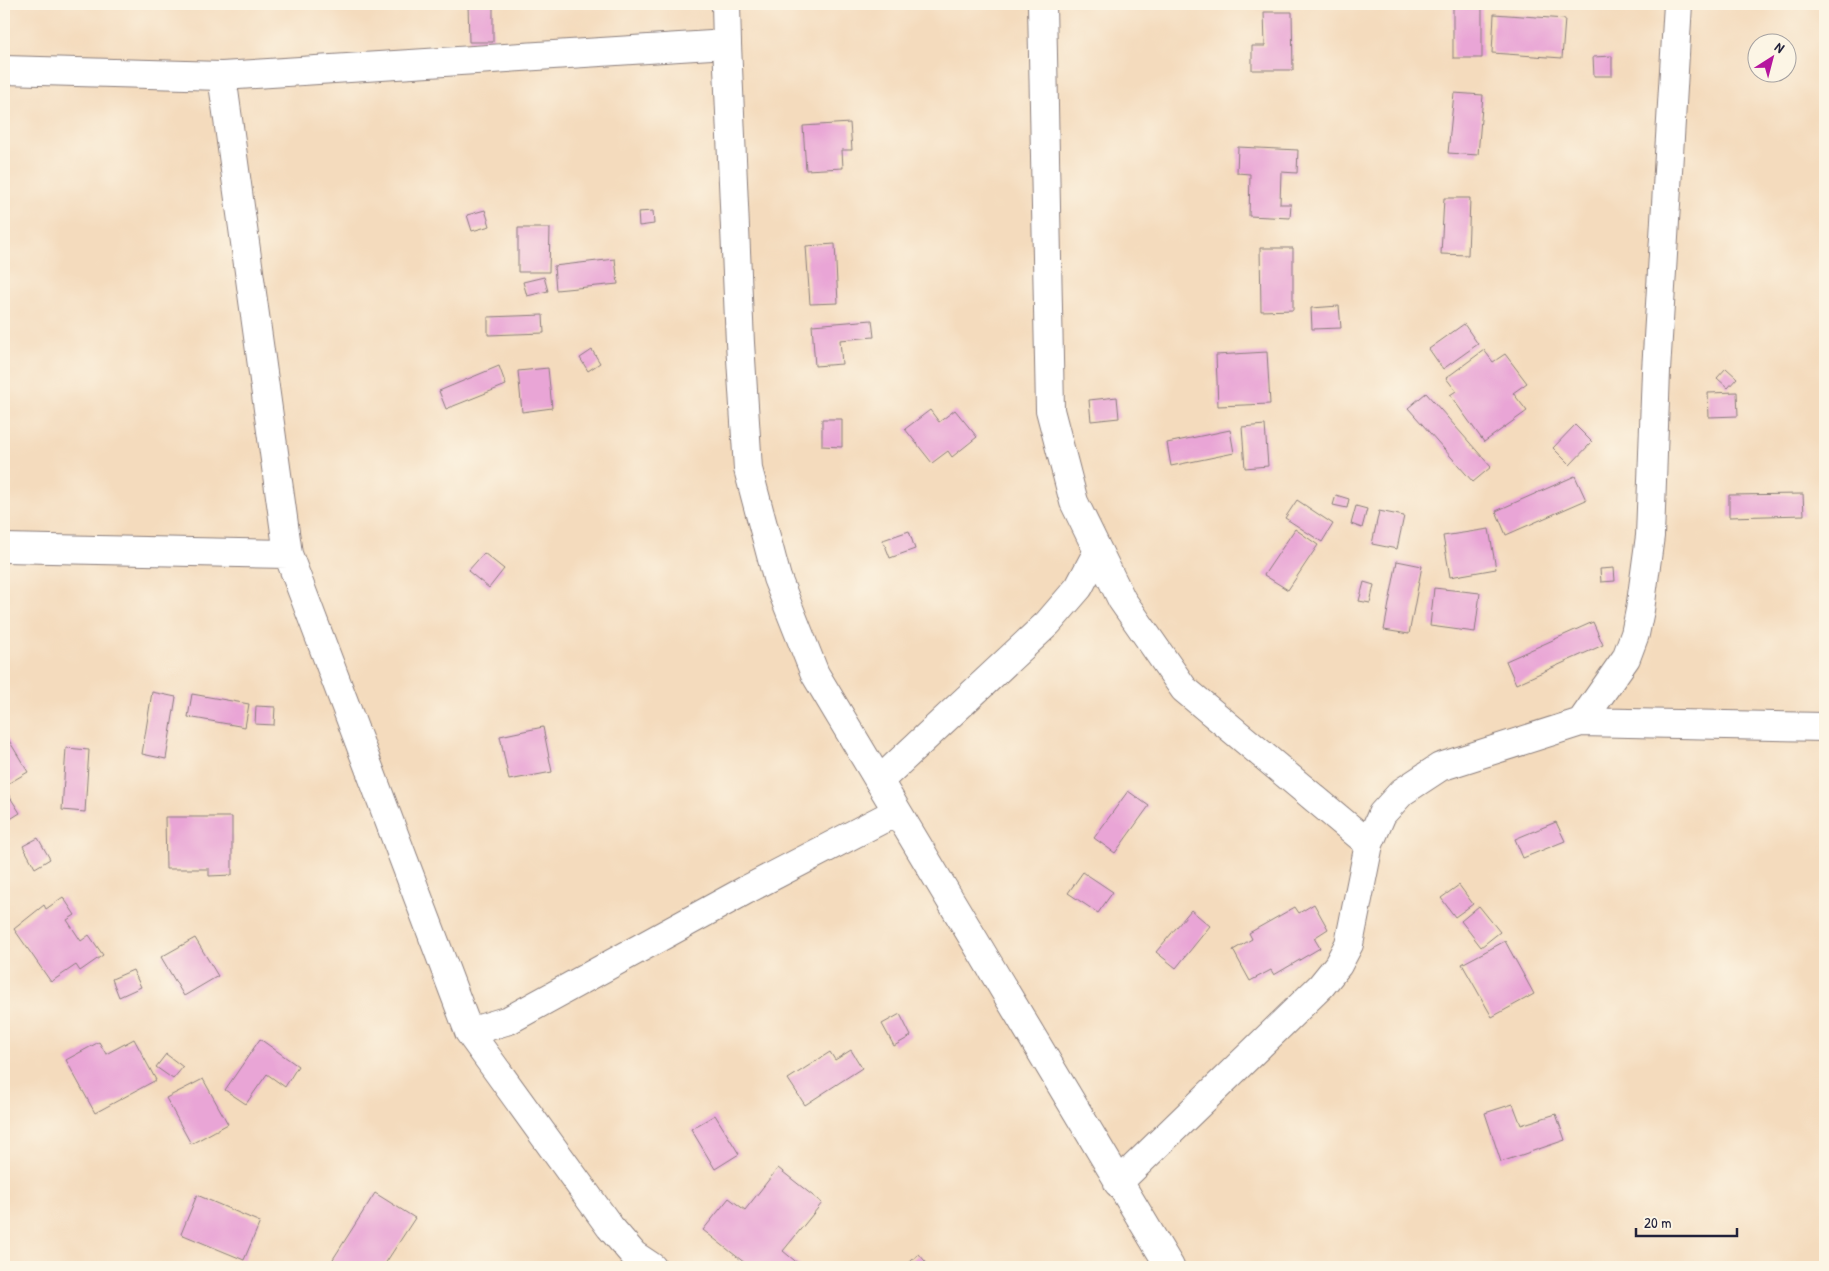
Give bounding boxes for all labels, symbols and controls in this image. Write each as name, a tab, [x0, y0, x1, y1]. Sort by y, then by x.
north arrow	[1746, 32, 1796, 82]
text: N	[1771, 37, 1789, 57]
scale bar	[1636, 1206, 1738, 1238]
text: 20 m	[1644, 1212, 1671, 1233]

